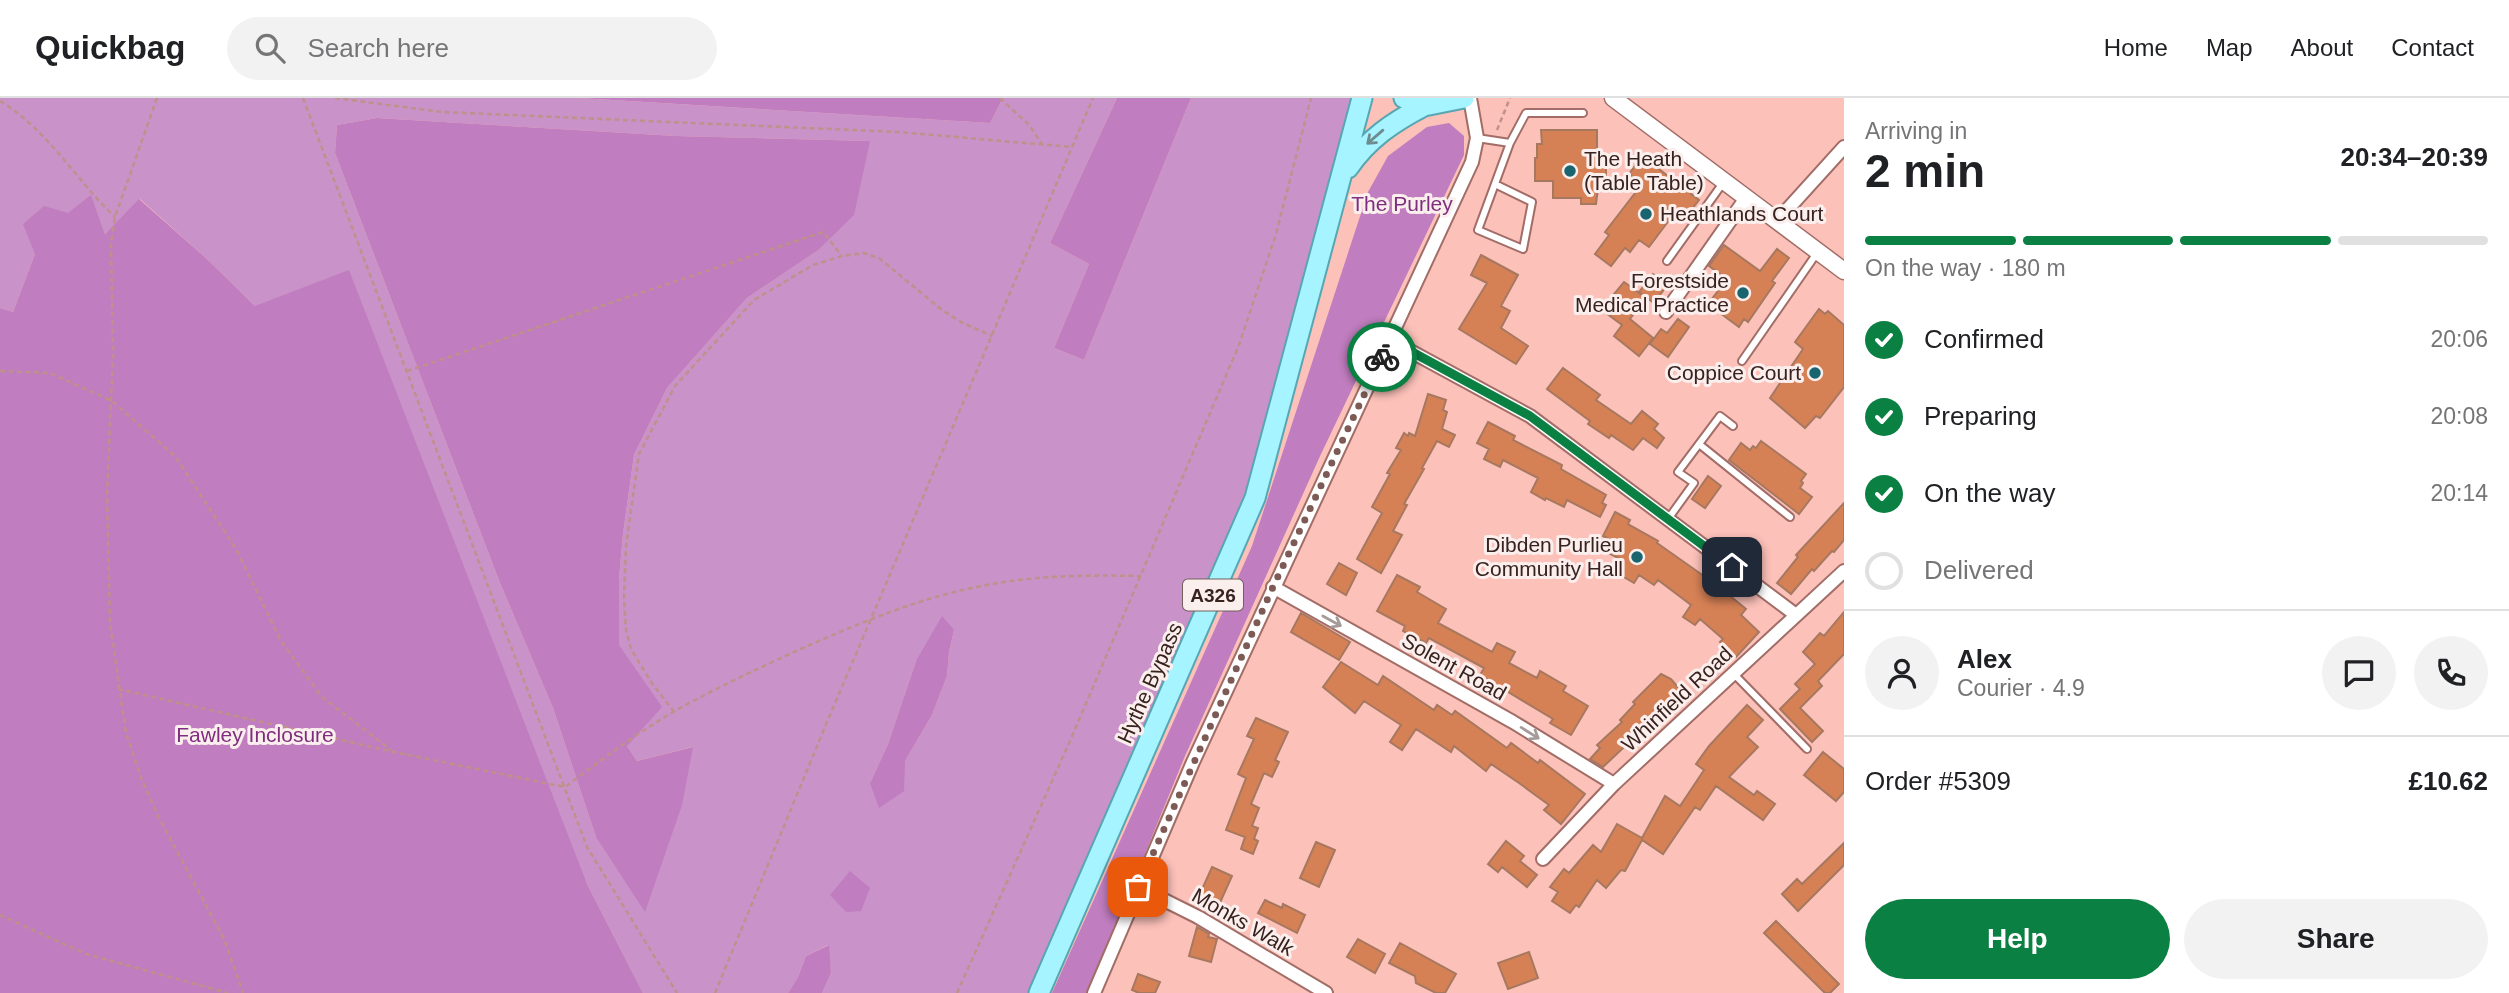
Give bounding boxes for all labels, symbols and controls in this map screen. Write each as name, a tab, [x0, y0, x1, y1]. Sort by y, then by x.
search box	[227, 17, 717, 80]
text: Quickbag	[35, 29, 185, 66]
icon: search	[251, 29, 289, 67]
text: Search here	[307, 33, 449, 63]
text: Home	[2104, 34, 2168, 61]
text: Map	[2206, 34, 2253, 61]
text: About	[2291, 34, 2353, 61]
text: Contact	[2391, 34, 2474, 61]
text: Arriving in	[1865, 118, 1967, 144]
one-way arrow	[1367, 129, 1385, 145]
text: 20:34–20:39	[2341, 142, 2488, 172]
text: 2 min	[1865, 145, 1985, 197]
place label: The Heath (Table Table)	[1584, 147, 1704, 194]
marker: The Heath (Table Table)	[1562, 163, 1578, 179]
park label: The Purley	[1351, 192, 1453, 215]
place label: Heathlands Court	[1660, 202, 1824, 225]
marker: Heathlands Court	[1638, 206, 1654, 222]
text: On the way · 180 m	[1865, 255, 2066, 281]
place label: Forestside Medical Practice	[1575, 269, 1729, 316]
marker: Forestside Medical Practice	[1735, 285, 1751, 301]
icon: check	[1865, 321, 1903, 359]
courier	[1347, 322, 1417, 392]
text: Confirmed	[1924, 324, 2044, 354]
text: 20:06	[2430, 326, 2488, 352]
icon: bike	[1363, 338, 1401, 376]
place label: Coppice Court	[1667, 361, 1801, 384]
marker: Coppice Court	[1807, 365, 1823, 381]
icon: check	[1865, 398, 1903, 436]
text: Preparing	[1924, 401, 2037, 431]
text: 20:08	[2430, 403, 2488, 429]
icon: check	[1865, 475, 1903, 513]
text: On the way	[1924, 478, 2056, 508]
text: 20:14	[2430, 480, 2488, 506]
place label: Dibden Purlieu Community Hall	[1475, 533, 1623, 580]
pin	[1702, 537, 1762, 597]
icon: home	[1713, 548, 1751, 586]
marker: Dibden Purlieu Community Hall	[1629, 549, 1645, 565]
text: Delivered	[1924, 555, 2034, 585]
road number: A326	[1183, 580, 1243, 610]
one-way arrow	[1321, 615, 1342, 628]
street label: Hythe Bypass	[1113, 619, 1186, 747]
street label: Solent Road	[1398, 628, 1510, 705]
button: person	[1865, 636, 1939, 710]
button: chat	[2322, 636, 2396, 710]
button: phone	[2414, 636, 2488, 710]
street label: Whinfield Road	[1617, 642, 1737, 756]
text: Alex	[1957, 644, 2012, 674]
text: Courier · 4.9	[1957, 675, 2085, 701]
park label: Fawley Inclosure	[176, 723, 334, 746]
one-way arrow	[1520, 726, 1540, 740]
text: Order #5309	[1865, 766, 2011, 796]
text: £10.62	[2408, 766, 2488, 796]
pin	[1108, 857, 1168, 917]
icon: bag	[1119, 868, 1157, 906]
street label: Monks Walk	[1188, 883, 1299, 960]
button: Help	[1865, 899, 2170, 979]
button: Share	[2184, 899, 2488, 979]

